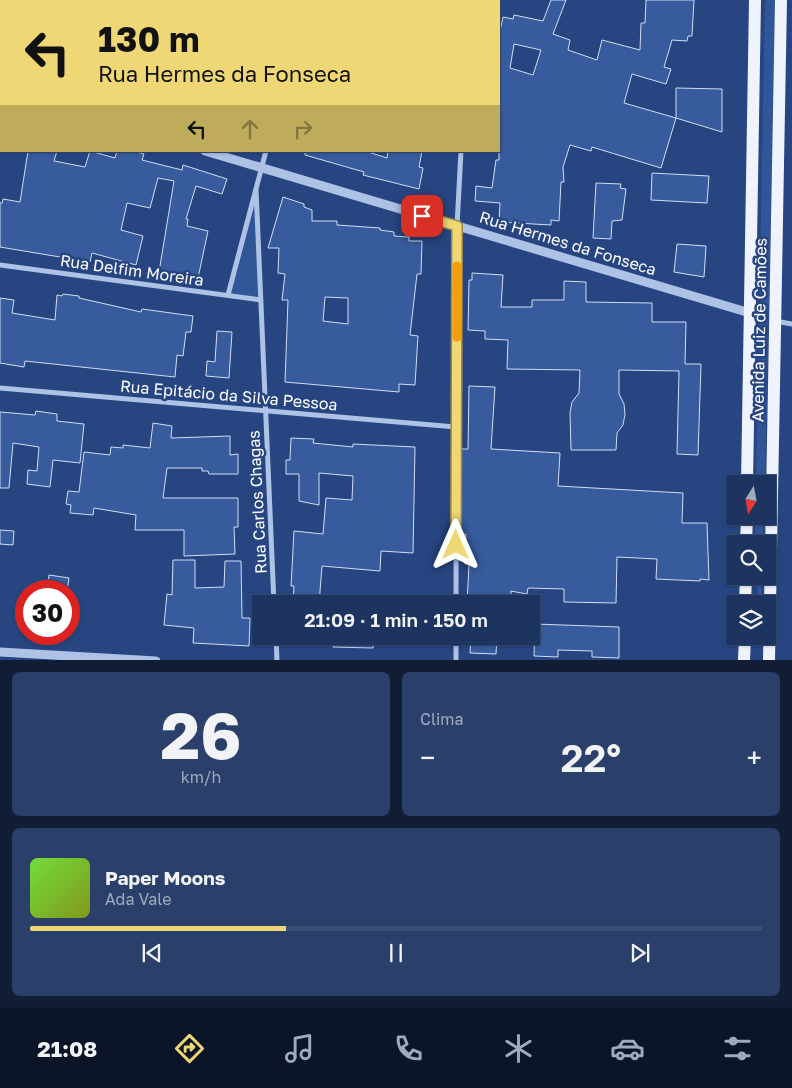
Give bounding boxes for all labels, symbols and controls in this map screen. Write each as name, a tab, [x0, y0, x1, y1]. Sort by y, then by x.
text: 130 m	[98, 18, 200, 60]
icon: left	[15, 20, 80, 85]
text: Rua Hermes da Fonseca	[98, 60, 351, 87]
icon: left	[183, 115, 211, 143]
icon: ahead	[236, 115, 264, 143]
icon: right	[289, 115, 317, 143]
pin	[401, 195, 443, 237]
icon: arrive	[408, 202, 436, 230]
street label: Rua Hermes da Fonseca	[477, 207, 659, 279]
street label: Avenida Luiz de Camões	[747, 238, 771, 422]
street label: Rua Delfim Moreira	[59, 250, 205, 290]
street label: Rua Epitácio da Silva Pessoa	[119, 376, 339, 414]
street label: Rua Carlos Chagas	[243, 430, 271, 574]
north arrow	[726, 475, 776, 525]
map controls	[726, 475, 776, 645]
position arrow	[429, 518, 481, 570]
button: search	[726, 535, 776, 585]
speed limit sign: 30	[15, 580, 80, 645]
button: layers	[726, 595, 776, 645]
text: 21:09 · 1 min · 150 m	[304, 608, 488, 631]
text: 26	[161, 695, 241, 773]
text: Clima	[420, 709, 464, 729]
text: 22°	[561, 735, 621, 780]
text: −	[420, 741, 435, 774]
text: +	[747, 741, 762, 774]
text: km/h	[181, 767, 221, 787]
text: Paper Moons	[105, 866, 225, 889]
text: Ada Vale	[105, 889, 171, 909]
icon: previous	[138, 939, 166, 967]
icon: pause	[382, 939, 410, 967]
icon: next	[626, 939, 654, 967]
icon: directions	[172, 1031, 207, 1066]
icon: music	[282, 1031, 317, 1066]
icon: phone	[391, 1031, 426, 1066]
icon: climate	[501, 1031, 536, 1066]
icon: car	[610, 1031, 645, 1066]
icon: filters	[720, 1031, 755, 1066]
text: 21:08	[37, 1035, 97, 1062]

